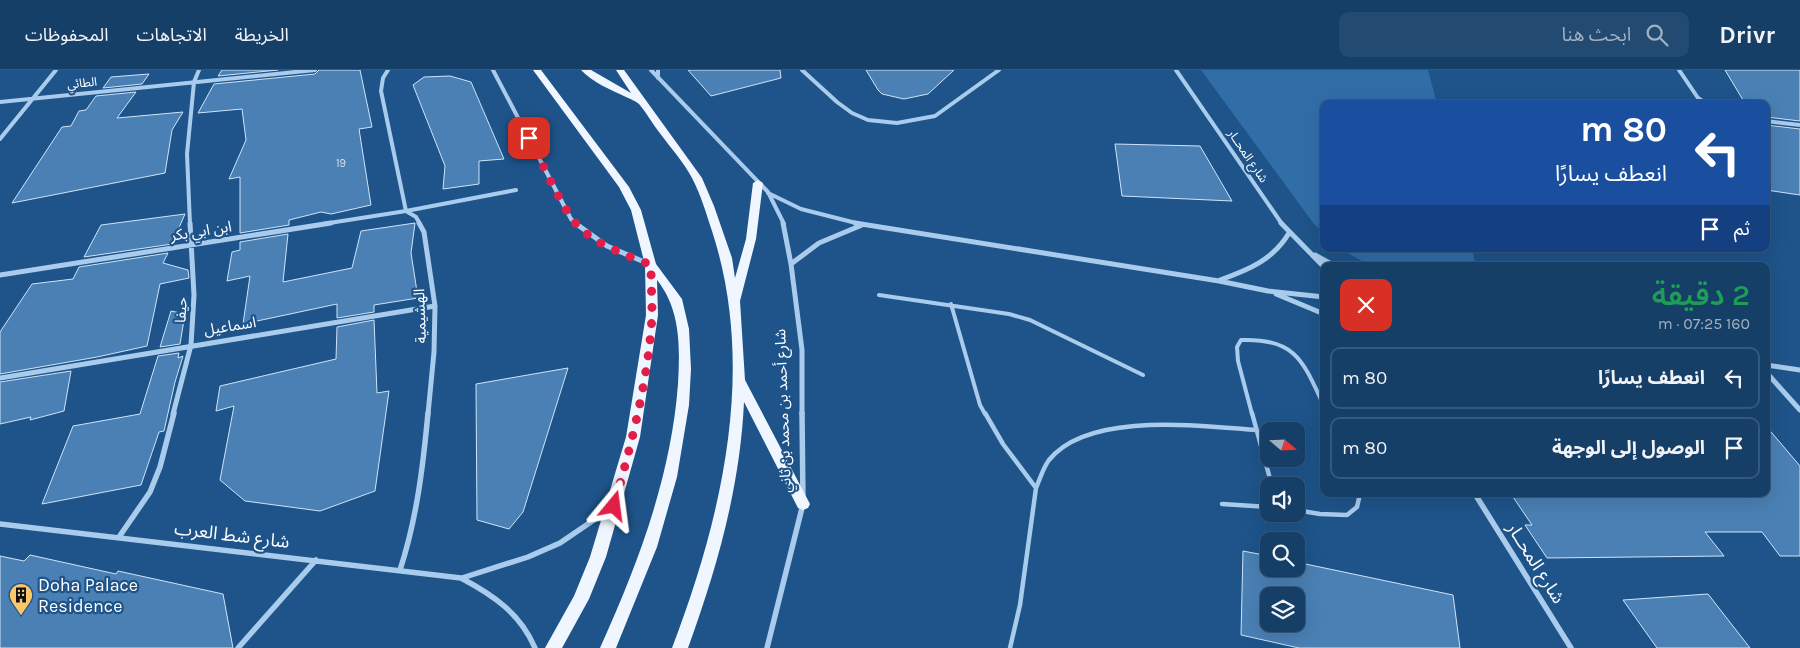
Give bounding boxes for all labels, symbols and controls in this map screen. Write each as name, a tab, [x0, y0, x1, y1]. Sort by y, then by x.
search box	[1339, 12, 1689, 57]
icon: search	[1643, 21, 1671, 49]
text: Drivr	[1719, 21, 1775, 49]
text: المحفوظات	[25, 24, 109, 46]
text: الاتجاهات	[137, 24, 207, 46]
text: الخريطة	[235, 24, 289, 46]
text: ابحث هنا	[1561, 24, 1631, 46]
street label: الطائي	[66, 74, 98, 94]
text: 80 m	[1580, 109, 1667, 150]
pin	[508, 117, 550, 159]
icon: left	[1685, 120, 1750, 185]
icon: arrive	[515, 124, 543, 152]
street label: شارع المحــار	[1223, 126, 1271, 186]
house number: 19	[336, 157, 346, 170]
text: انعطف يسارًا	[1555, 161, 1667, 187]
icon: arrive	[1696, 215, 1724, 243]
street label: ابن ابي بكر	[168, 217, 233, 247]
text: ثم	[1734, 218, 1750, 240]
text: 2 دقيقة	[1652, 277, 1750, 313]
button: close	[1340, 279, 1392, 331]
street label: الهشيمية	[410, 288, 430, 344]
street label: حيفا	[171, 296, 191, 324]
street label: اسماعيل	[203, 313, 257, 339]
text: 160 m · 07:25	[1658, 314, 1750, 333]
street label: شارع أحمد بن محمد بن ثاني	[771, 328, 798, 493]
icon: left	[1720, 364, 1748, 392]
text: 80 m	[1342, 367, 1387, 389]
text: انعطف يسارًا	[1598, 367, 1705, 389]
north arrow	[1260, 422, 1305, 468]
map controls	[1260, 422, 1305, 632]
icon: arrive	[1720, 434, 1748, 462]
text: 80 m	[1342, 437, 1387, 459]
text: الوصول إلى الوجهة	[1552, 437, 1705, 459]
button: sound	[1260, 477, 1305, 522]
position arrow	[587, 479, 639, 531]
street label: شارع شط العرب	[173, 517, 291, 556]
street label: شارع المحــار	[1499, 517, 1570, 609]
button: search	[1260, 532, 1305, 577]
place label: Doha Palace Residence	[38, 574, 138, 617]
building icon: Doha Palace Residence	[8, 582, 34, 616]
button: layers	[1260, 587, 1305, 632]

